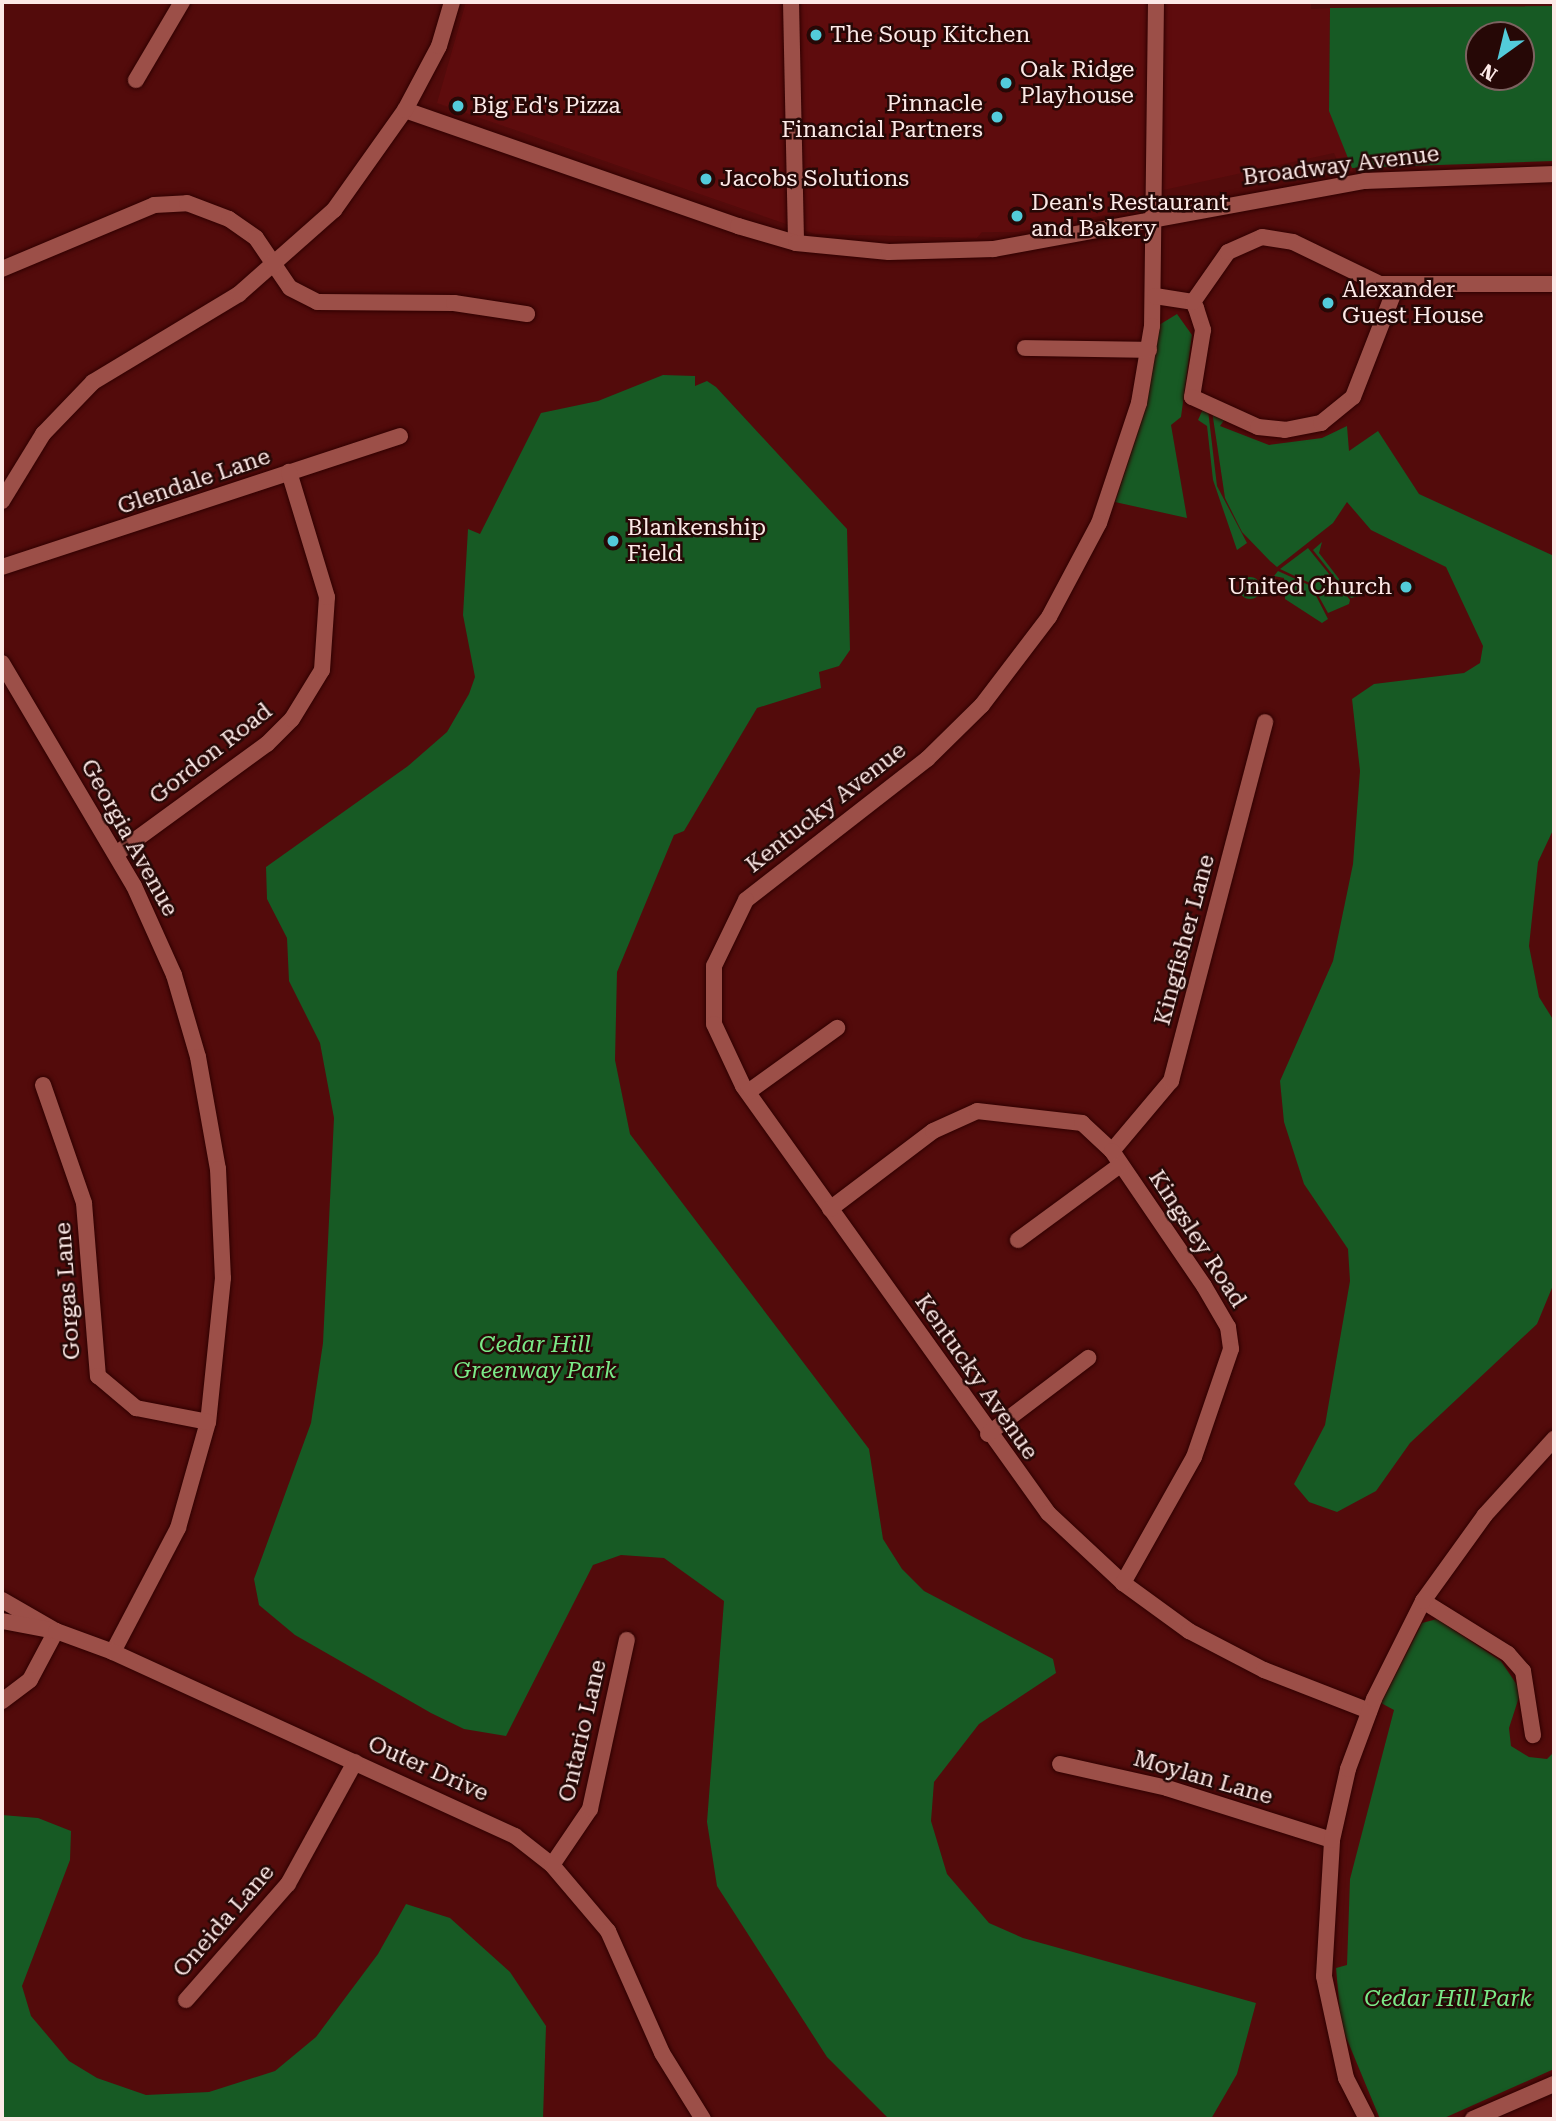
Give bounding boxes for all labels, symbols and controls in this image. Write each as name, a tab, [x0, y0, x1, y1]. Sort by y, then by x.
place label: The Soup Kitchen	[830, 21, 1030, 49]
north arrow	[1465, 21, 1535, 91]
marker: The Soup Kitchen	[808, 27, 824, 43]
place label: Oak Ridge Playhouse	[1020, 56, 1134, 110]
text: N	[1477, 59, 1502, 86]
marker: Oak Ridge Playhouse	[998, 75, 1014, 91]
place label: Pinnacle Financial Partners	[781, 90, 983, 144]
place label: Big Ed's Pizza	[472, 92, 621, 120]
marker: Big Ed's Pizza	[450, 98, 466, 114]
marker: Pinnacle Financial Partners	[989, 109, 1005, 125]
street label: Broadway Avenue	[1241, 140, 1441, 192]
place label: Jacobs Solutions	[720, 165, 909, 193]
marker: Jacobs Solutions	[698, 171, 714, 187]
place label: Dean's Restaurant and Bakery	[1031, 189, 1228, 243]
marker: Dean's Restaurant and Bakery	[1009, 208, 1025, 224]
place label: Alexander Guest House	[1342, 276, 1484, 330]
marker: Alexander Guest House	[1320, 295, 1336, 311]
street label: Glendale Lane	[114, 443, 274, 521]
place label: Blankenship Field	[627, 514, 766, 568]
marker: Blankenship Field	[605, 533, 621, 549]
place label: United Church	[1228, 573, 1392, 601]
marker: United Church	[1398, 579, 1414, 595]
street label: Gordon Road	[144, 698, 278, 810]
street label: Kentucky Avenue	[740, 737, 912, 879]
street label: Georgia Avenue	[74, 755, 184, 921]
street label: Kingfisher Lane	[1149, 852, 1221, 1028]
street label: Kingsley Road	[1142, 1165, 1252, 1313]
street label: Gorgas Lane	[49, 1221, 87, 1361]
street label: Kentucky Avenue	[909, 1289, 1043, 1465]
park label: Cedar Hill Greenway Park	[454, 1331, 616, 1385]
street label: Ontario Lane	[553, 1657, 613, 1805]
street label: Outer Drive	[364, 1730, 492, 1808]
street label: Moylan Lane	[1130, 1745, 1276, 1811]
street label: Oneida Lane	[168, 1859, 280, 1983]
park label: Cedar Hill Park	[1364, 1985, 1532, 2013]

